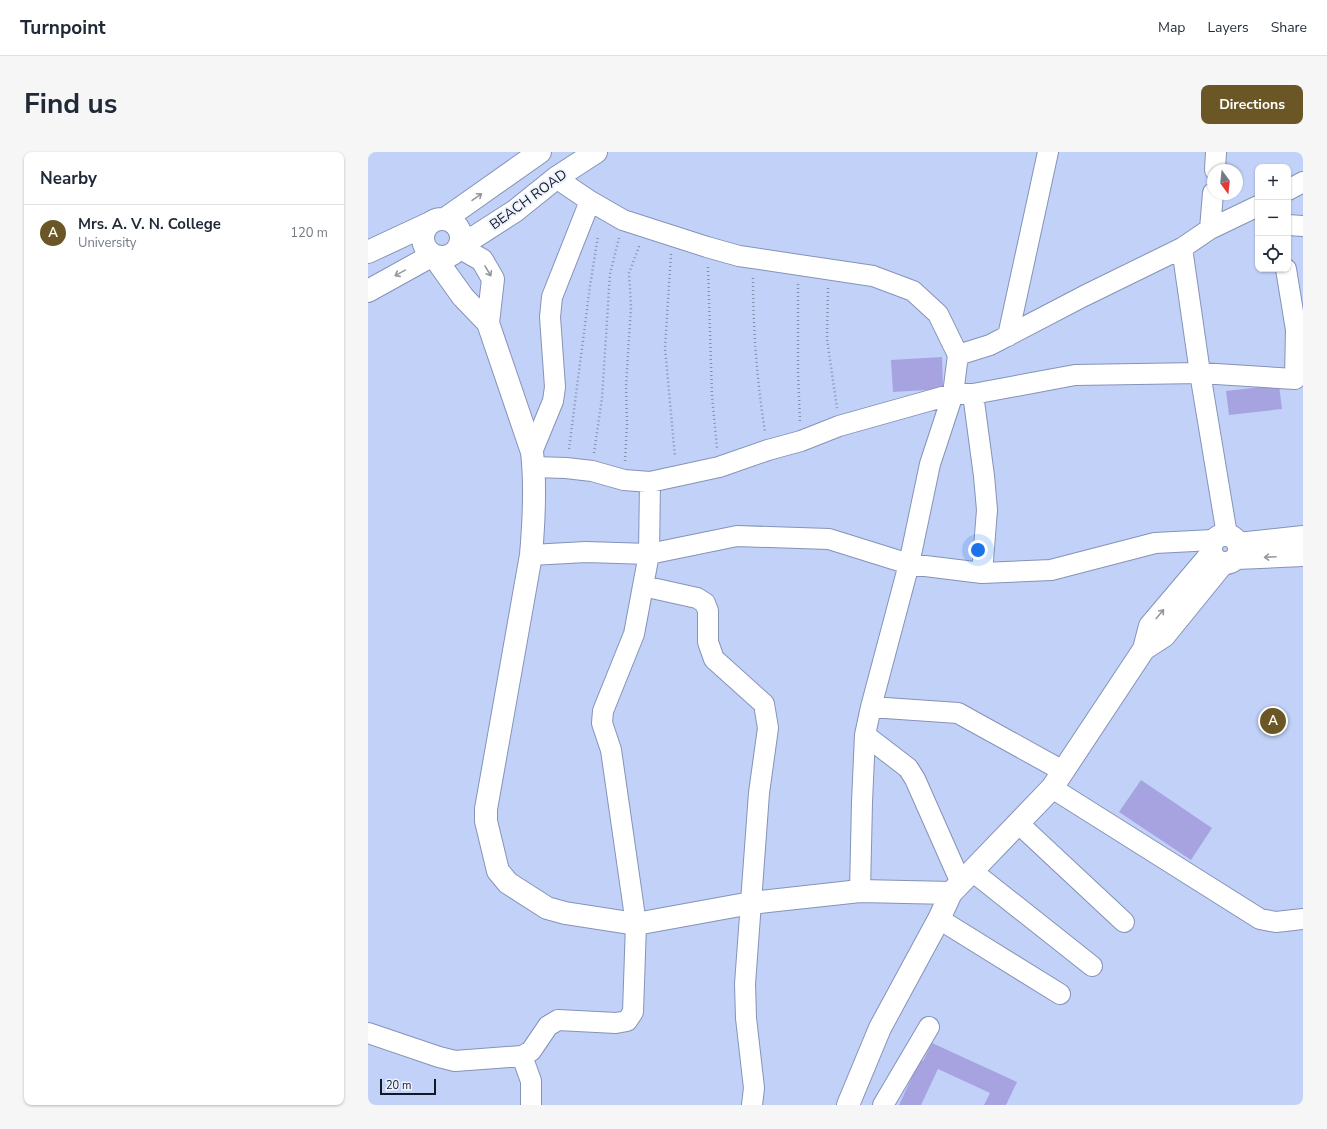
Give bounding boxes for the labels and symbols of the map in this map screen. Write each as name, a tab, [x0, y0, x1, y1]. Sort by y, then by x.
north arrow	[1207, 164, 1243, 200]
street label: BEACH ROAD	[486, 165, 571, 234]
one-way arrow	[471, 193, 482, 201]
one-way arrow	[485, 265, 493, 277]
one-way arrow	[394, 270, 406, 278]
your location	[968, 540, 988, 560]
one-way arrow	[1264, 553, 1277, 560]
one-way arrow	[1155, 609, 1164, 620]
pin: A	[1260, 706, 1286, 736]
scale bar	[380, 1077, 436, 1096]

